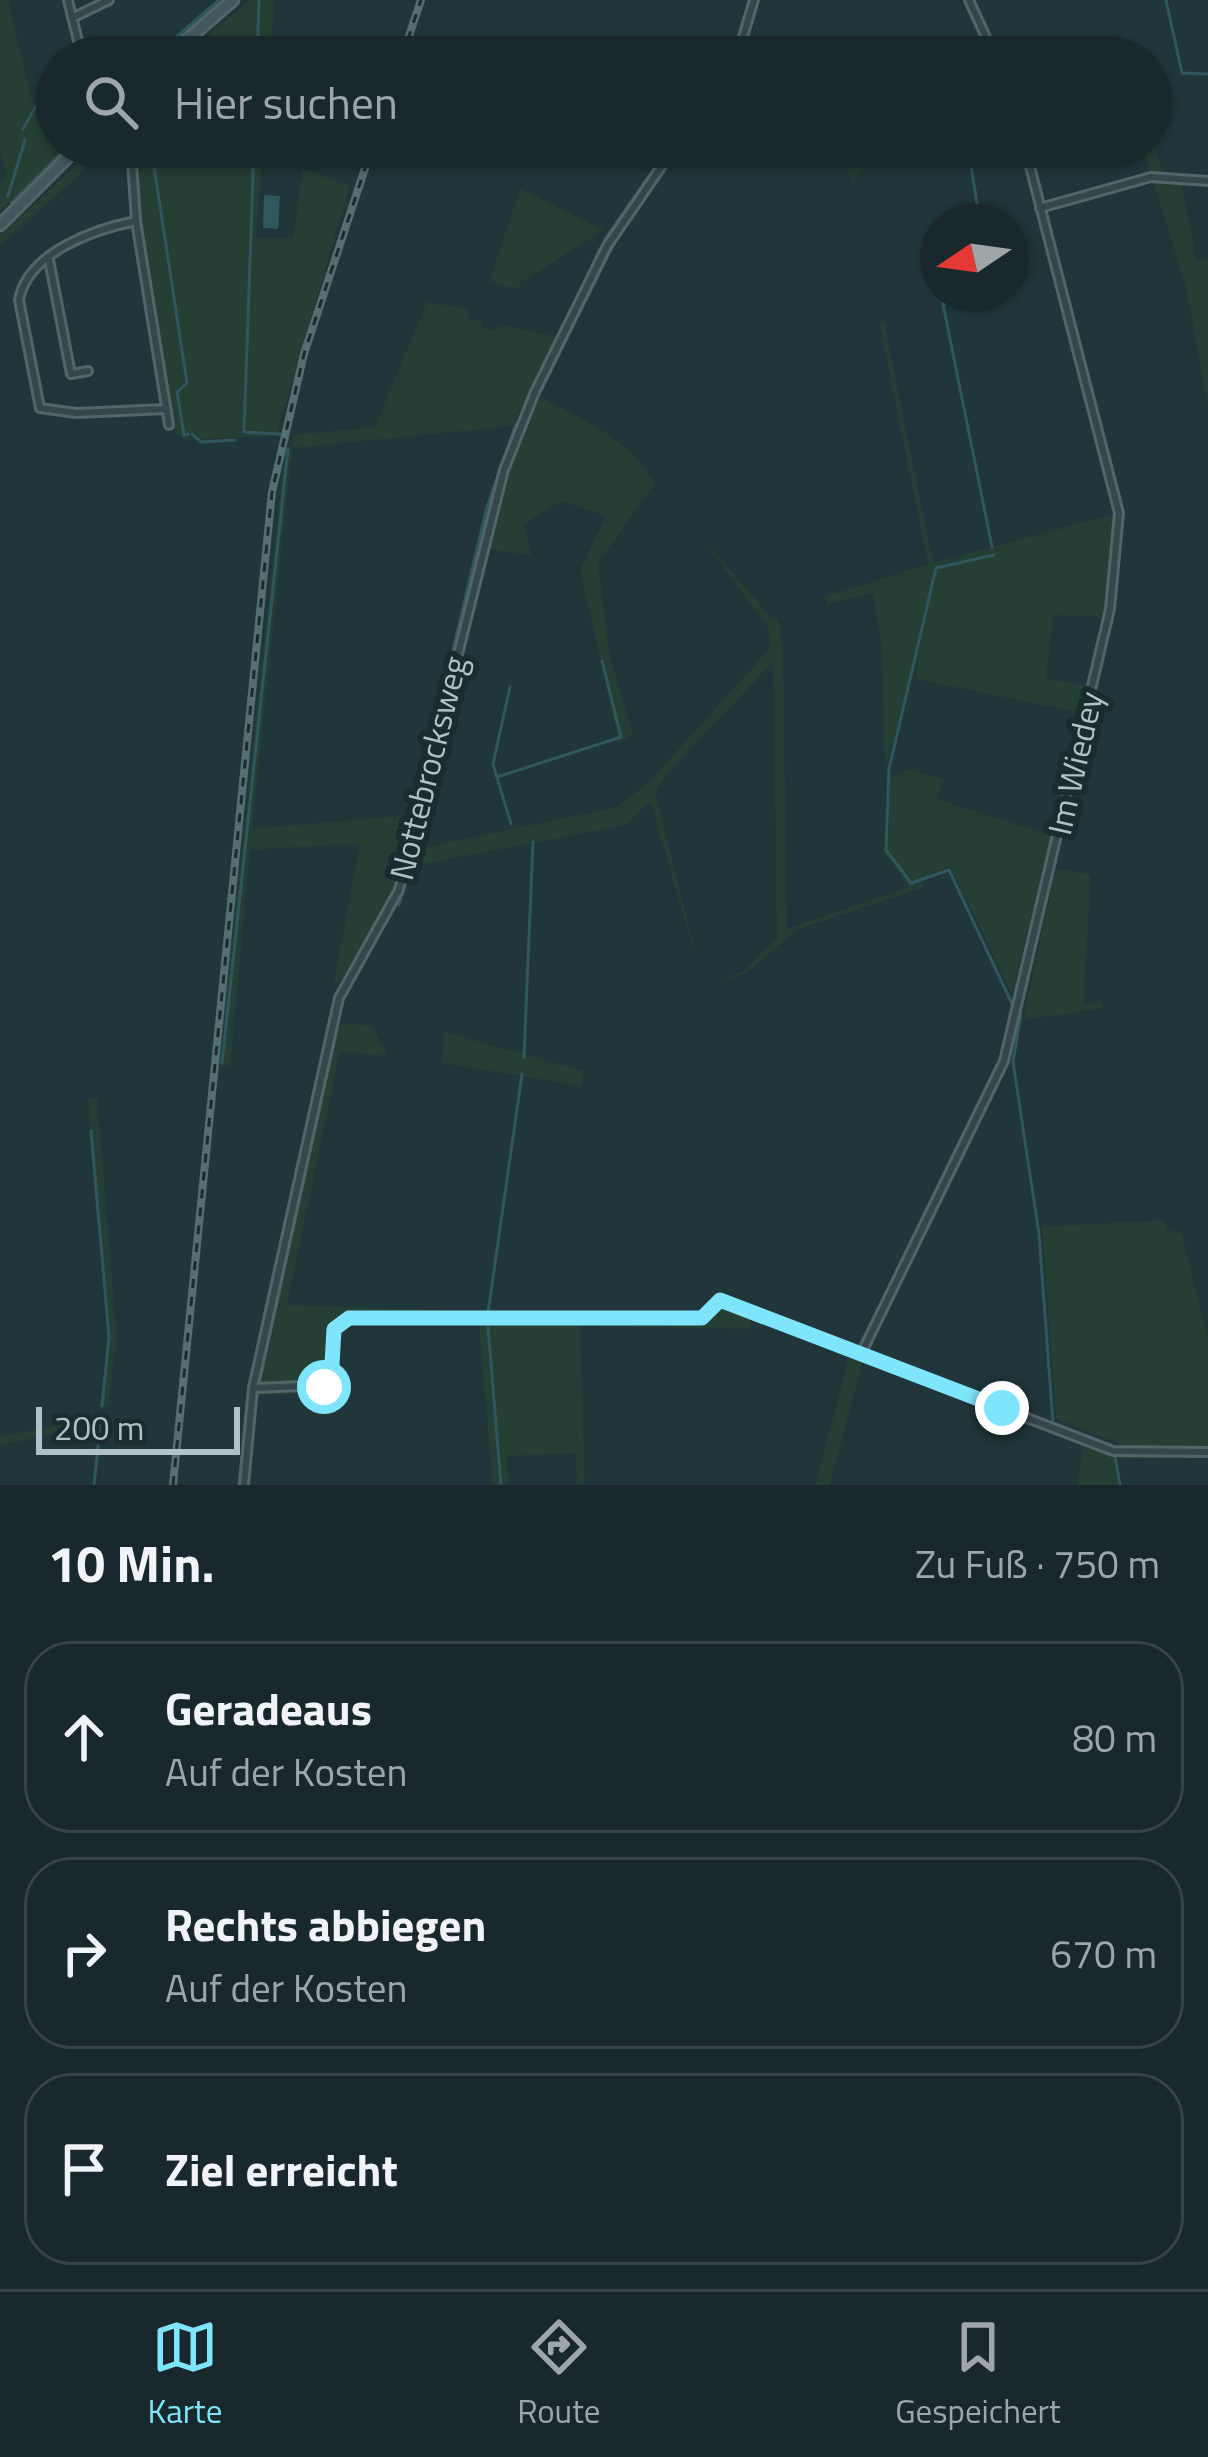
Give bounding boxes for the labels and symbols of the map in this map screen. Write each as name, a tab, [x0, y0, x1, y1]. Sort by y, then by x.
north arrow	[920, 204, 1028, 312]
street label: Nottebrocksweg	[376, 651, 480, 885]
street label: Im Wiedey	[1034, 686, 1116, 840]
route start	[297, 1360, 351, 1414]
route end	[975, 1381, 1029, 1435]
scale bar	[36, 1401, 240, 1454]

